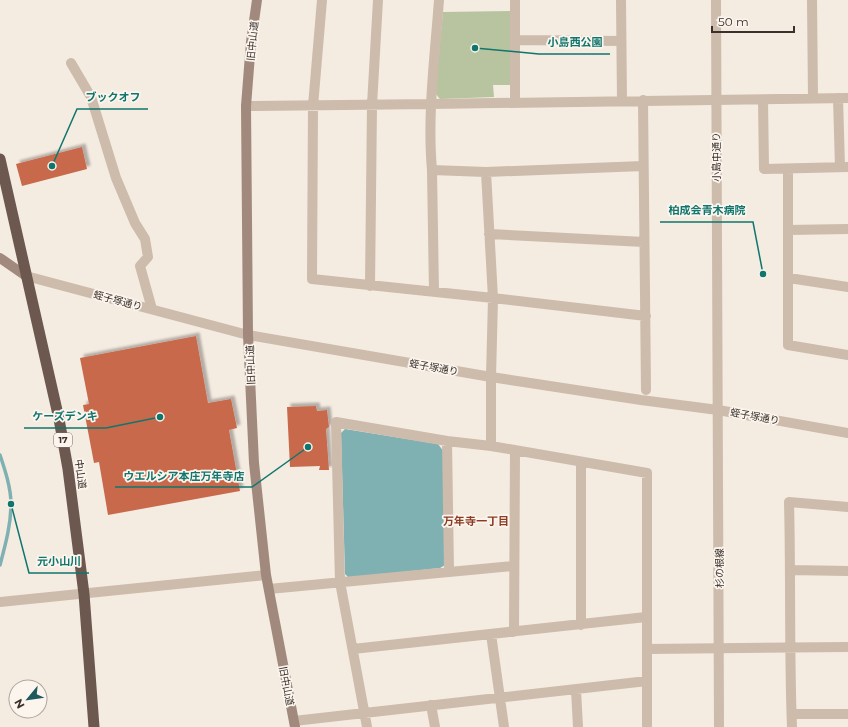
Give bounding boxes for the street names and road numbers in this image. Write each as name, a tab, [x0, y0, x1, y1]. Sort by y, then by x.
street label: 旧中山道	[244, 20, 261, 62]
street label: 小島中通り	[710, 132, 723, 182]
street label: 蛭子塚通り	[92, 288, 144, 313]
street label: 旧中山道	[243, 345, 258, 385]
street label: 蛭子塚通り	[408, 357, 460, 378]
street label: 蛭子塚通り	[729, 406, 781, 427]
road number: 17	[54, 433, 72, 447]
street label: 中山道	[72, 458, 89, 490]
street label: 杉の根線	[713, 548, 726, 588]
street label: 旧中山道	[276, 665, 297, 707]

